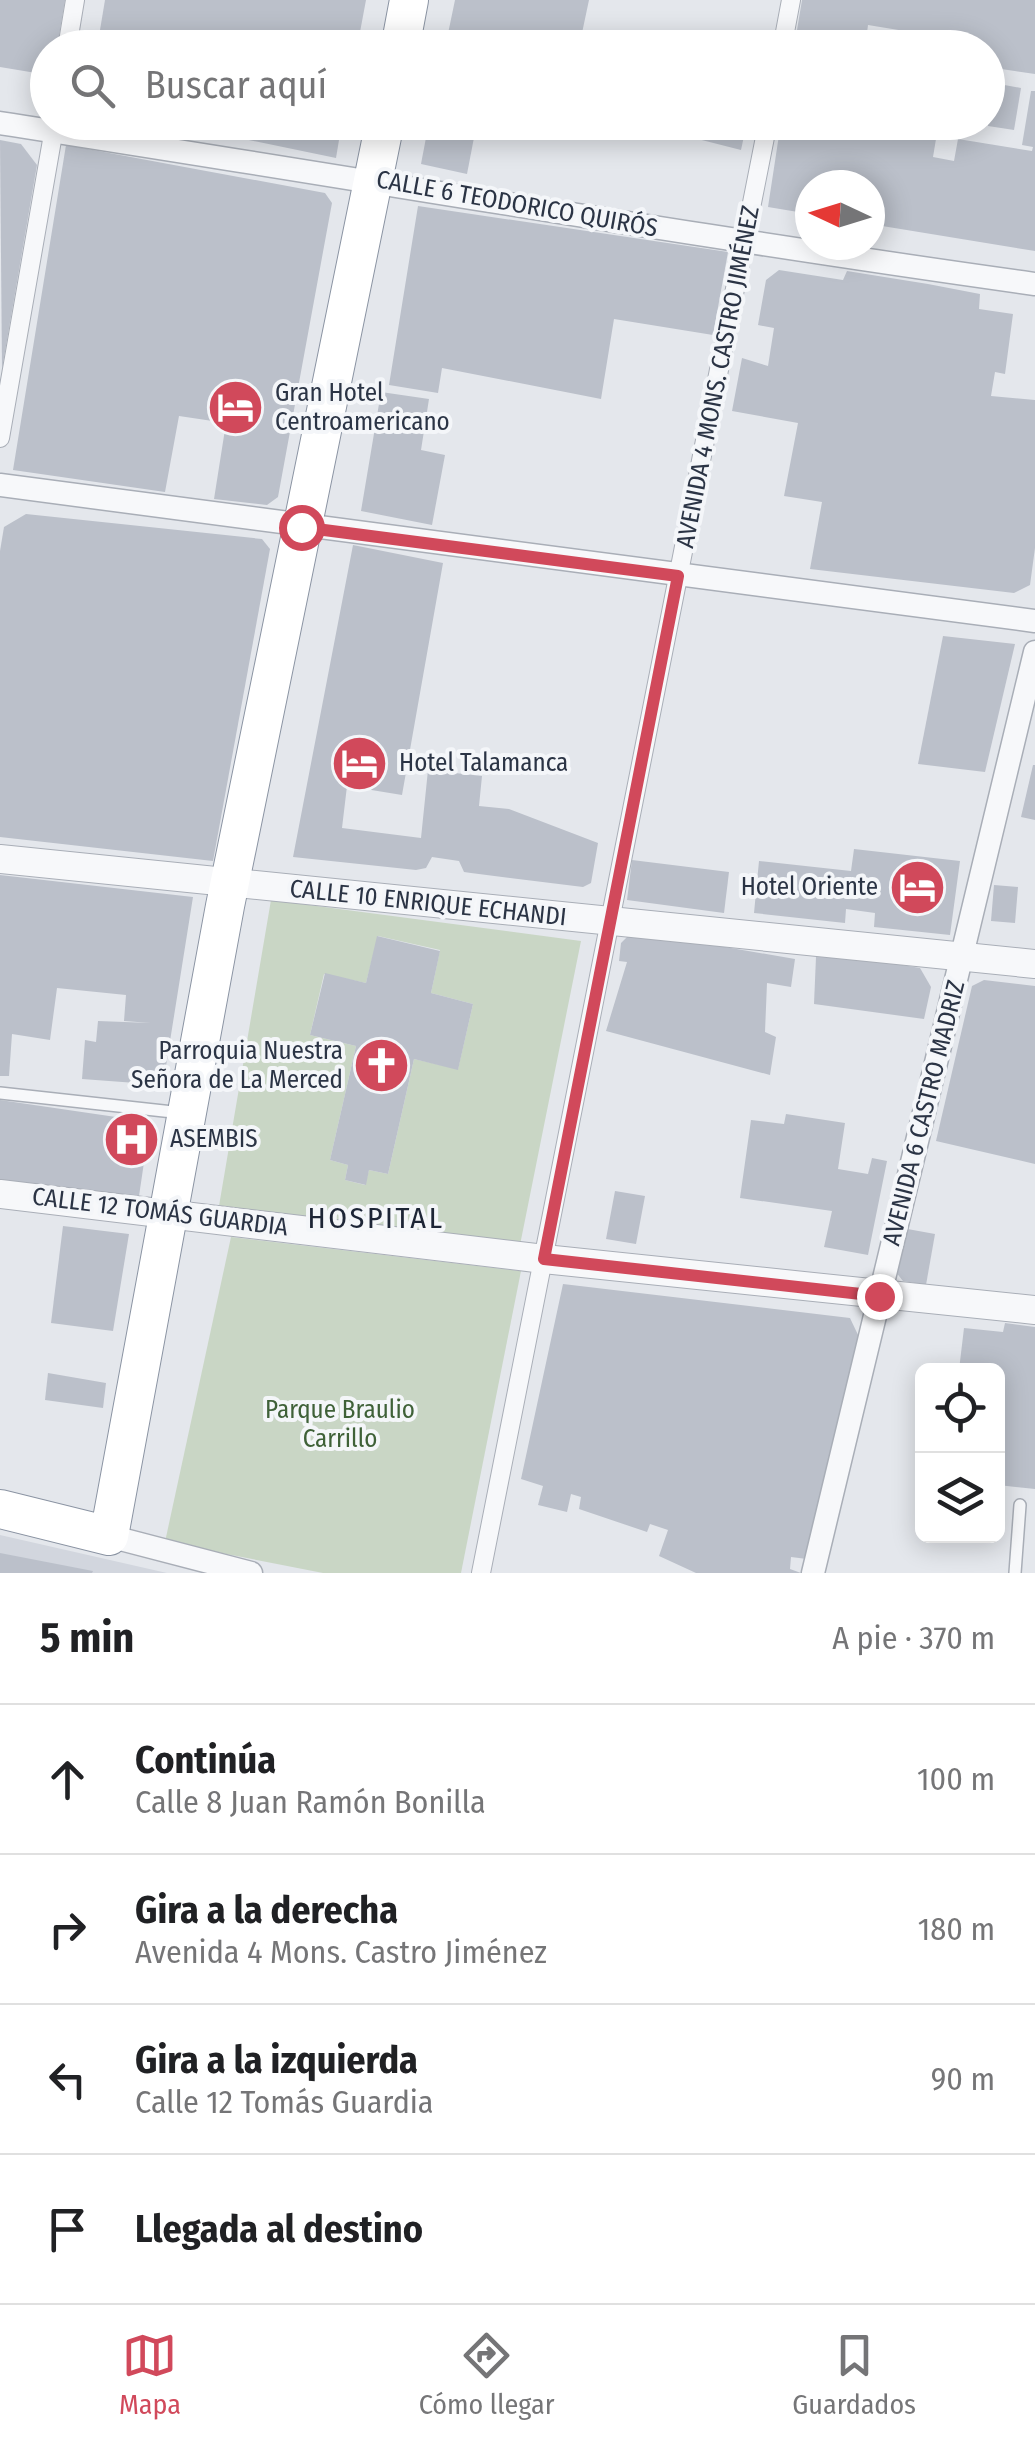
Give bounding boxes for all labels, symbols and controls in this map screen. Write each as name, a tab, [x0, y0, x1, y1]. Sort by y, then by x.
search box	[30, 30, 1005, 140]
icon: search	[65, 58, 120, 113]
text: Buscar aquí	[145, 62, 327, 108]
street label: CALLE 6 TEODORICO QUIRÓS	[374, 163, 660, 244]
north arrow	[795, 170, 885, 260]
street label: AVENIDA 4 MONS. CASTRO JIMÉNEZ	[669, 203, 766, 551]
hotel icon: Gran Hotel Centroamericano	[206, 377, 266, 437]
place label: Gran Hotel Centroamericano	[275, 378, 450, 437]
route start	[279, 505, 325, 551]
hotel icon: Hotel Talamanca	[330, 733, 390, 793]
place label: Hotel Talamanca	[399, 748, 568, 778]
hotel icon: Hotel Oriente	[887, 857, 947, 917]
place label: Hotel Oriente	[741, 872, 878, 902]
street label: CALLE 10 ENRIQUE ECHANDI	[288, 874, 568, 932]
street label: AVENIDA 6 CASTRO MADRIZ	[877, 977, 971, 1249]
church icon: Parroquia Nuestra Señora de La Merced	[352, 1035, 412, 1095]
place label: Parroquia Nuestra Señora de La Merced	[131, 1036, 343, 1095]
hospital icon: ASEMBIS	[101, 1109, 161, 1169]
place label: ASEMBIS	[170, 1124, 258, 1154]
street label: CALLE 12 TOMÁS GUARDIA	[30, 1180, 290, 1243]
district label: HOSPITAL	[308, 1200, 444, 1236]
route end	[857, 1274, 903, 1320]
map controls	[915, 1363, 1005, 1543]
button: locate	[915, 1363, 1005, 1453]
park label: Parque Braulio Carrillo	[265, 1395, 415, 1454]
button: layers	[915, 1453, 1005, 1543]
text: 5 min	[40, 1613, 134, 1663]
text: A pie · 370 m	[832, 1619, 995, 1657]
text: Continúa	[135, 1737, 276, 1783]
icon: ahead	[40, 1752, 95, 1807]
text: 100 m	[917, 1760, 995, 1798]
text: Calle 8 Juan Ramón Bonilla	[135, 1783, 486, 1821]
text: Gira a la derecha	[135, 1887, 398, 1933]
icon: right	[40, 1902, 95, 1957]
text: 180 m	[918, 1910, 995, 1948]
text: Avenida 4 Mons. Castro Jiménez	[135, 1933, 547, 1971]
text: Gira a la izquierda	[135, 2037, 418, 2083]
icon: left	[40, 2052, 95, 2107]
text: 90 m	[931, 2060, 995, 2098]
text: Calle 12 Tomás Guardia	[135, 2083, 434, 2121]
icon: arrive	[40, 2202, 95, 2257]
text: Llegada al destino	[135, 2206, 423, 2252]
tab: Mapa	[119, 2328, 181, 2421]
tab: Cómo llegar	[419, 2328, 554, 2421]
tab: Guardados	[792, 2328, 916, 2421]

